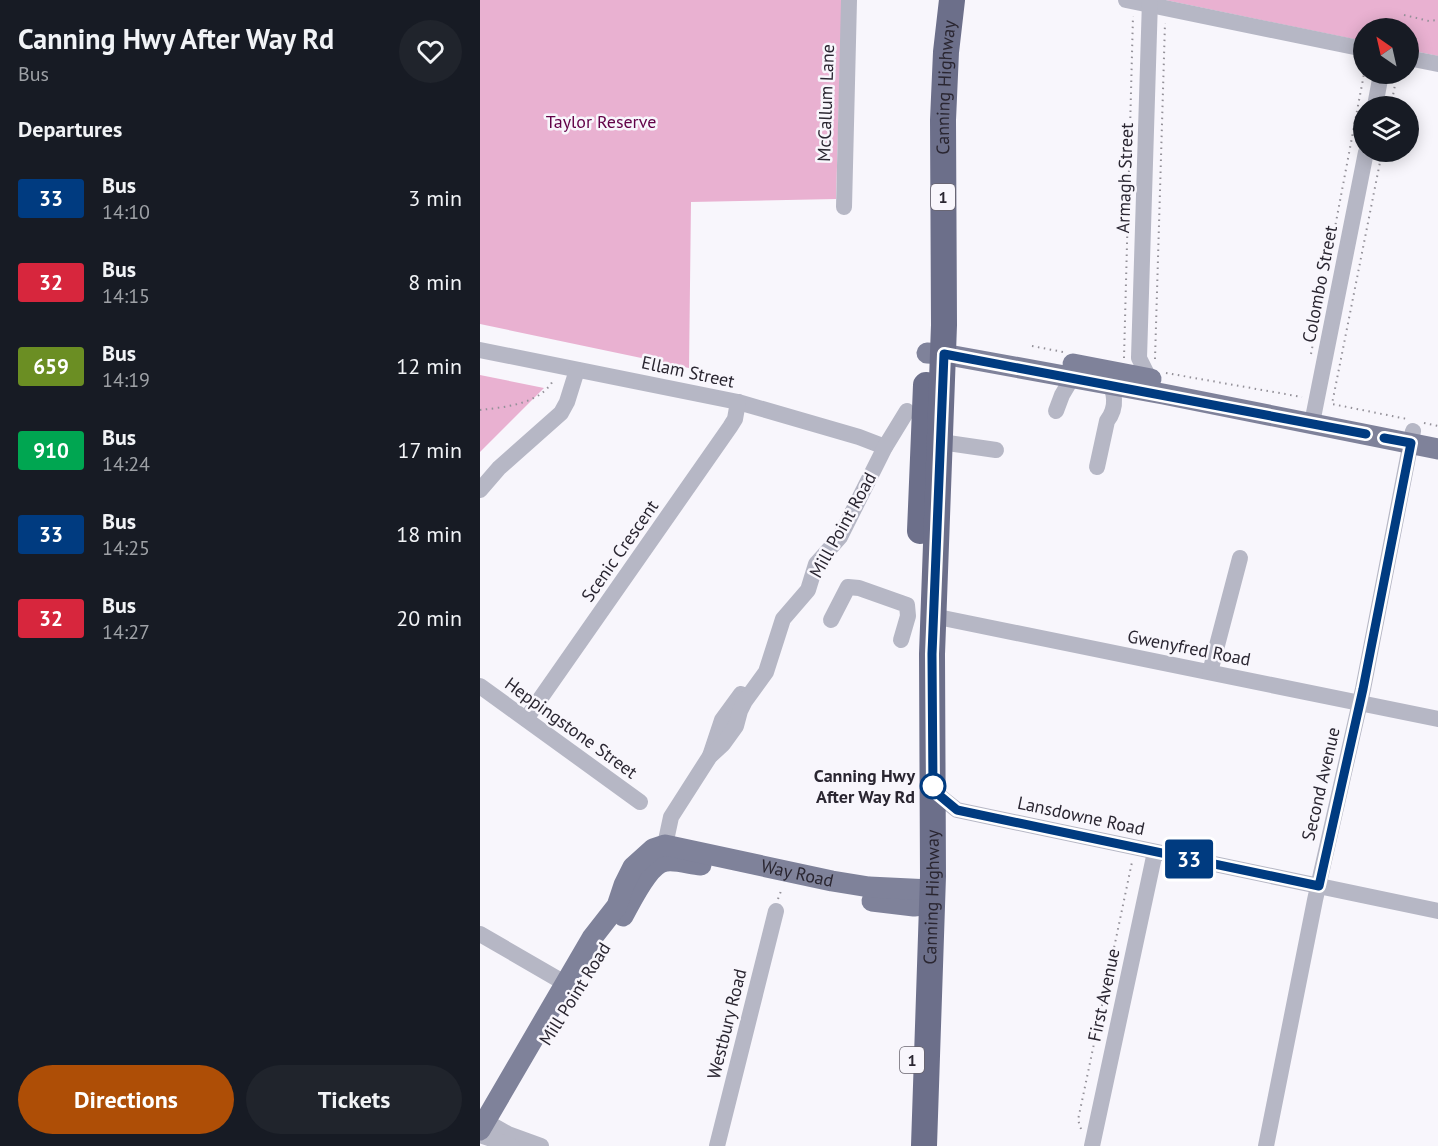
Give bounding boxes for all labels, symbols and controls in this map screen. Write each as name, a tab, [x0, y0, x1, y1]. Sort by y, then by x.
street label: Canning Highway	[931, 18, 961, 155]
north arrow	[1353, 18, 1419, 84]
map controls	[1353, 18, 1419, 162]
text: Canning Hwy After Way Rd	[18, 20, 334, 57]
button: heart	[399, 20, 462, 83]
street label: McCallum Lane	[812, 44, 839, 162]
text: Bus	[18, 61, 49, 87]
button: layers	[1353, 96, 1419, 162]
park label: Taylor Reserve	[546, 110, 656, 133]
text: Departures	[18, 115, 122, 143]
street label: Armagh Street	[1111, 122, 1138, 234]
text: Bus	[102, 171, 136, 199]
text: 3 min	[408, 184, 462, 212]
road number: 1	[931, 184, 955, 210]
text: 33	[39, 185, 63, 212]
text: 14:10	[102, 199, 150, 225]
street label: Colombo Street	[1297, 223, 1342, 344]
text: Bus	[102, 255, 136, 283]
text: 8 min	[408, 268, 462, 296]
text: 32	[39, 269, 63, 296]
text: 14:15	[102, 283, 150, 309]
text: Bus	[102, 339, 136, 367]
street label: Ellam Street	[640, 350, 737, 393]
text: 12 min	[396, 352, 462, 380]
text: 659	[33, 353, 69, 380]
text: 14:19	[102, 367, 150, 393]
text: Bus	[102, 423, 136, 451]
text: 17 min	[398, 436, 462, 464]
text: 910	[33, 437, 69, 464]
text: 14:24	[102, 451, 150, 477]
street label: Mill Point Road	[804, 468, 881, 582]
street label: Scenic Crescent	[576, 495, 663, 606]
text: Bus	[102, 507, 136, 535]
text: 18 min	[396, 520, 462, 548]
text: 33	[39, 521, 63, 548]
text: 14:25	[102, 535, 150, 561]
text: Bus	[102, 591, 136, 619]
text: 20 min	[396, 604, 462, 632]
text: 32	[39, 605, 63, 632]
text: 14:27	[102, 619, 150, 645]
street label: Gwenyfred Road	[1126, 624, 1253, 671]
street label: Heppingstone Street	[501, 672, 642, 783]
street label: Second Avenue	[1296, 725, 1345, 843]
place label: Canning Hwy After Way Rd	[814, 764, 915, 808]
marker: Canning Hwy After Way Rd	[920, 773, 946, 799]
street label: Lansdowne Road	[1015, 791, 1147, 840]
street label: Canning Highway	[918, 829, 944, 965]
line badge: 33	[1162, 840, 1216, 878]
text: 33	[1177, 846, 1201, 873]
street label: Way Road	[759, 854, 836, 892]
street label: Mill Point Road	[534, 938, 615, 1049]
street label: First Avenue	[1082, 946, 1125, 1043]
street label: Westbury Road	[702, 966, 751, 1082]
road number: 1	[900, 1047, 924, 1073]
button: Directions	[18, 1065, 234, 1134]
button: Tickets	[246, 1065, 462, 1134]

